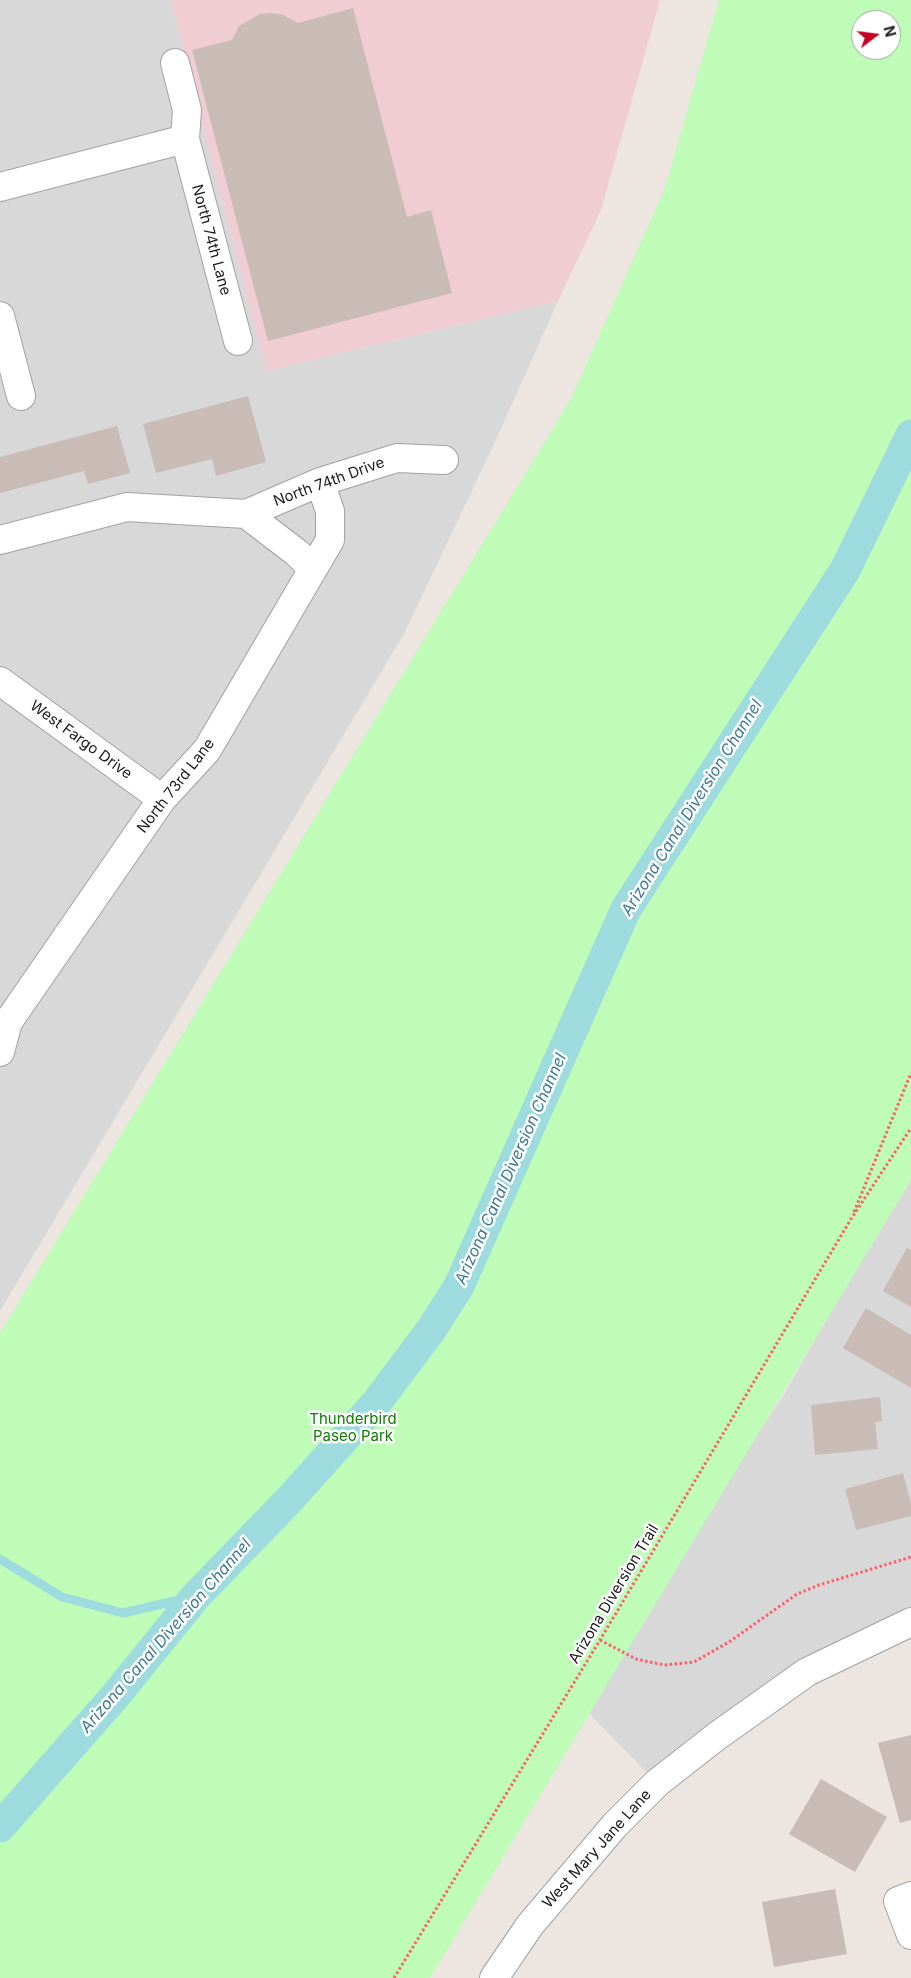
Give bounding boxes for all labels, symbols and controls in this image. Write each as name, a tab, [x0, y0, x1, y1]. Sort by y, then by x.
north arrow	[851, 10, 901, 60]
text: N	[880, 24, 900, 39]
street label: North 74th Lane	[188, 183, 234, 297]
street label: North 74th Drive	[271, 454, 387, 510]
street label: West Fargo Drive	[26, 697, 136, 783]
water label: Arizona Canal Diversion Channel	[617, 697, 767, 919]
street label: North 73rd Lane	[134, 735, 218, 837]
water label: Arizona Canal Diversion Channel	[451, 1051, 571, 1287]
park label: Thunderbird Paseo Park	[309, 1410, 397, 1445]
street label: Arizona Diversion Trail	[565, 1521, 663, 1667]
water label: Arizona Canal Diversion Channel	[77, 1535, 255, 1737]
street label: West Mary Jane Lane	[539, 1786, 655, 1912]

